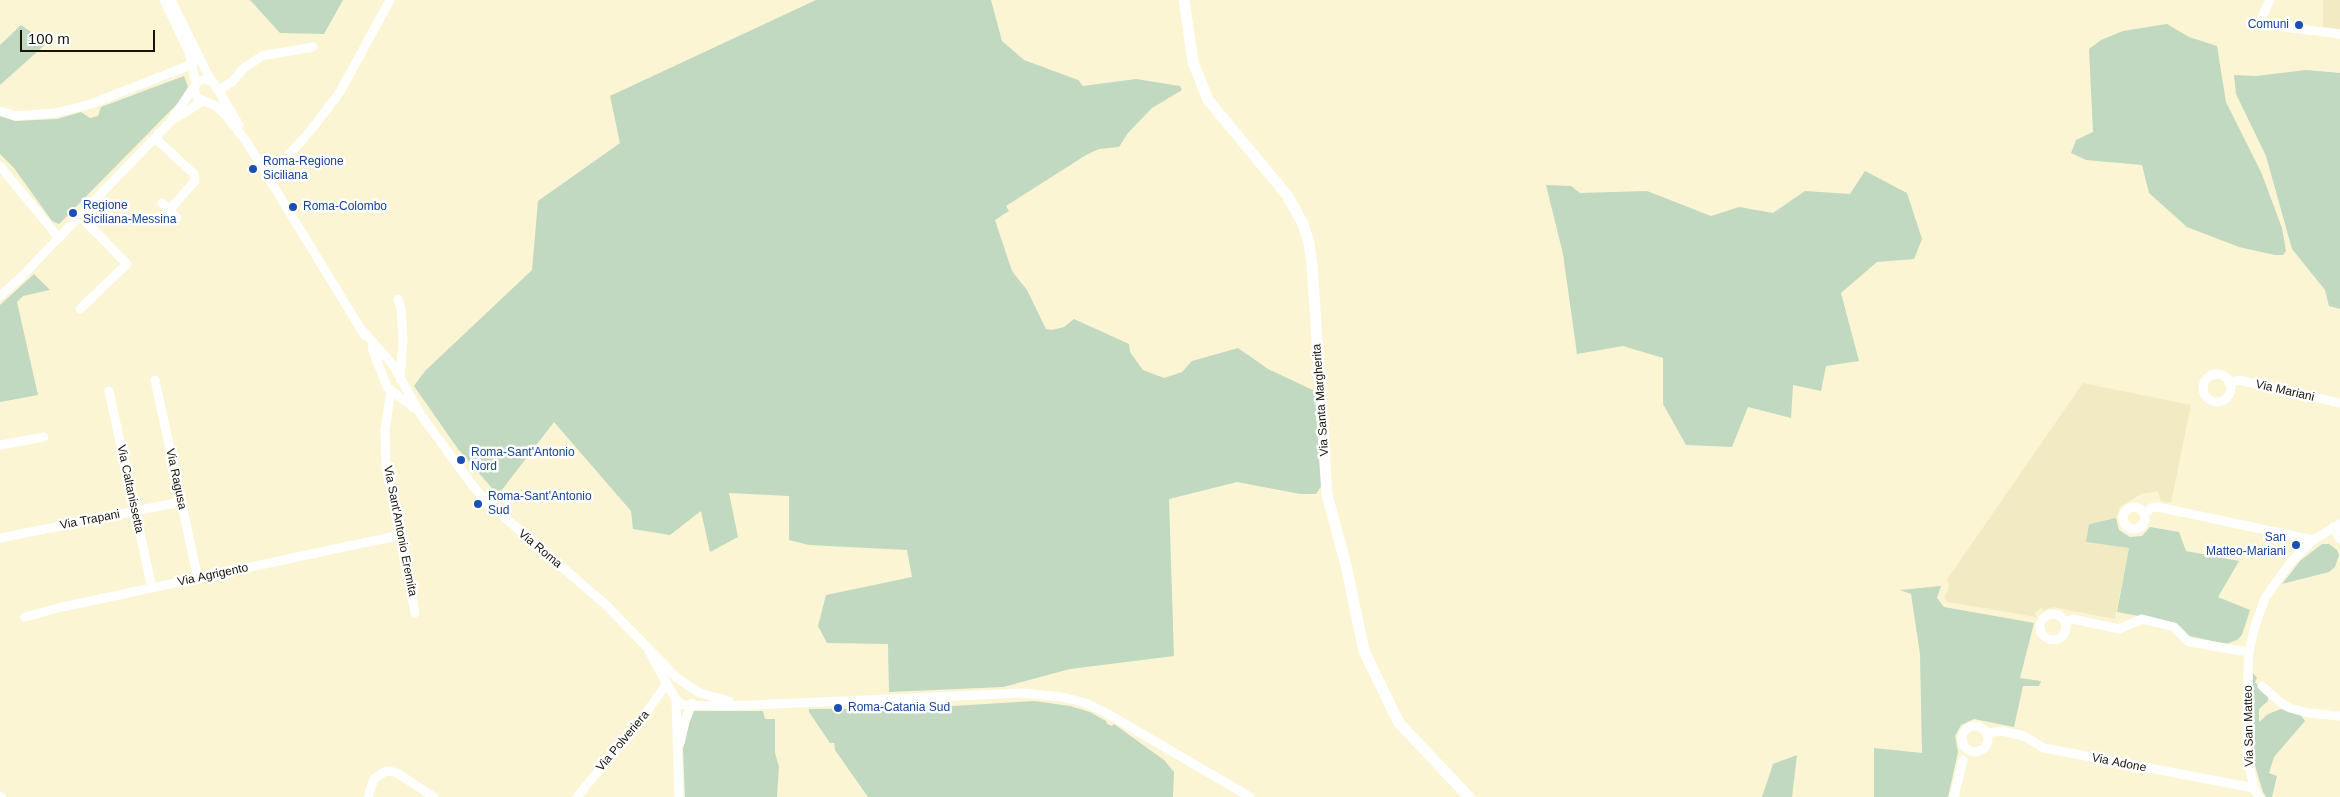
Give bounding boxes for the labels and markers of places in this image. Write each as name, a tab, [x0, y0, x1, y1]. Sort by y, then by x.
place label: Comuni	[2248, 18, 2289, 32]
marker: Comuni	[2293, 19, 2305, 31]
place label: Roma-Regione Siciliana	[263, 155, 344, 183]
marker: Roma-Regione Siciliana	[247, 163, 259, 175]
place label: Regione Siciliana-Messina	[83, 199, 176, 227]
place label: Roma-Colombo	[303, 200, 387, 214]
marker: Roma-Colombo	[287, 201, 299, 213]
marker: Regione Siciliana-Messina	[67, 207, 79, 219]
place label: Roma-Sant'Antonio Nord	[471, 446, 575, 474]
marker: Roma-Sant'Antonio Nord	[455, 454, 467, 466]
place label: Roma-Sant'Antonio Sud	[488, 490, 592, 518]
marker: Roma-Sant'Antonio Sud	[472, 498, 484, 510]
place label: San Matteo-Mariani	[2206, 531, 2286, 559]
marker: San Matteo-Mariani	[2290, 539, 2302, 551]
place label: Roma-Catania Sud	[848, 701, 950, 715]
marker: Roma-Catania Sud	[832, 702, 844, 714]

